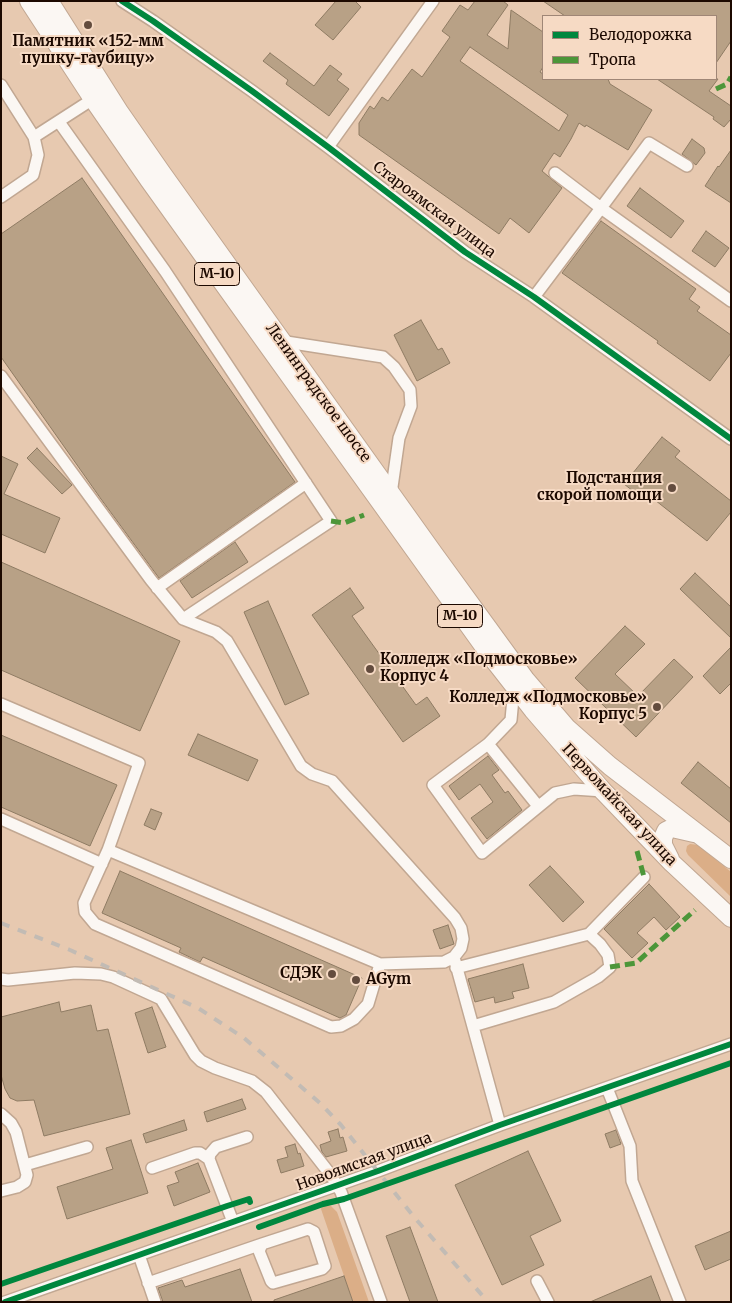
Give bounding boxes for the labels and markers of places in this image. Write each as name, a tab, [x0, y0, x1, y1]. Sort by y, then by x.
marker: Памятник «152-мм пушку-гаубицу»	[82, 19, 94, 31]
place label: Памятник «152-мм пушку-гаубицу»	[12, 33, 164, 68]
place label: Подстанция скорой помощи	[537, 470, 662, 505]
marker: Подстанция скорой помощи	[666, 482, 678, 494]
place label: Колледж «Подмосковье» Корпус 4	[380, 651, 578, 686]
marker: Колледж «Подмосковье» Корпус 4	[364, 663, 376, 675]
place label: Колледж «Подмосковье» Корпус 5	[449, 689, 647, 724]
marker: Колледж «Подмосковье» Корпус 5	[651, 701, 663, 713]
place label: СДЭК	[280, 965, 322, 983]
marker: СДЭК	[326, 968, 338, 980]
place label: AGym	[366, 971, 411, 989]
marker: AGym	[350, 974, 362, 986]

